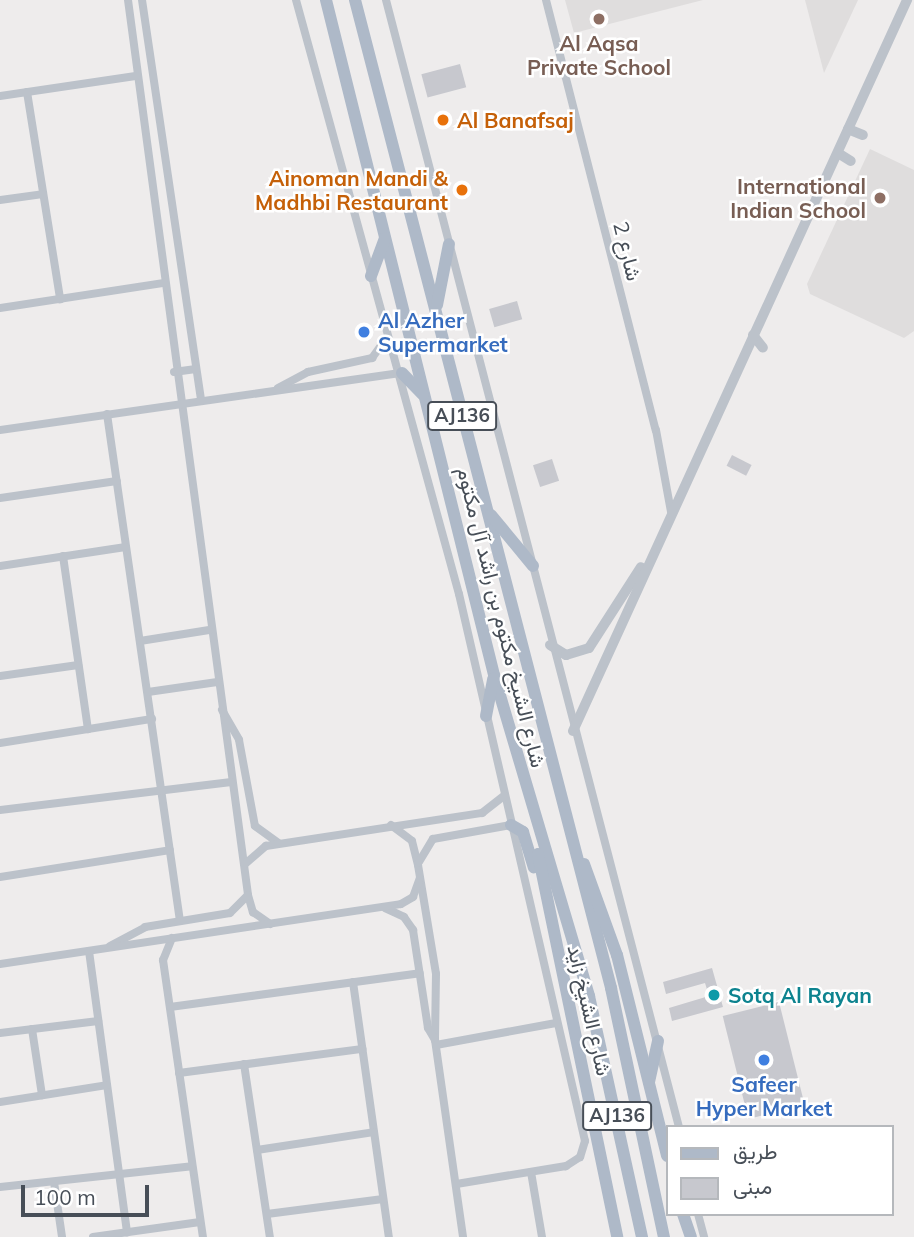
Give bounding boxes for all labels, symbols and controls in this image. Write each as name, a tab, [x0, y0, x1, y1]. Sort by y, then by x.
marker: Al Aqsa Private School	[591, 11, 607, 27]
place label: Al Aqsa Private School	[527, 30, 671, 80]
place label: Al Banafsaj	[457, 107, 574, 133]
marker: Al Banafsaj	[435, 112, 451, 128]
place label: Ainoman Mandi & Madhbi Restaurant	[255, 165, 448, 215]
place label: International Indian School	[730, 173, 866, 223]
marker: Ainoman Mandi & Madhbi Restaurant	[454, 182, 470, 198]
marker: International Indian School	[872, 190, 888, 206]
street label: شارع 2	[608, 219, 648, 283]
place label: Al Azher Supermarket	[378, 307, 508, 357]
marker: Al Azher Supermarket	[356, 324, 372, 340]
road number: AJ136	[427, 400, 497, 432]
street label: شارع الشيخ مكتوم بن راشد آل مكتوم	[452, 464, 552, 770]
street label: شارع الشيخ زايد	[563, 942, 617, 1078]
place label: Sotq Al Rayan	[728, 982, 872, 1008]
marker: Sotq Al Rayan	[706, 987, 722, 1003]
marker: Safeer Hyper Market	[756, 1052, 772, 1068]
place label: Safeer Hyper Market	[696, 1071, 832, 1121]
road number: AJ136	[582, 1100, 652, 1132]
legend	[666, 1125, 893, 1216]
text: طريق	[733, 1138, 778, 1164]
scale bar	[24, 1170, 152, 1214]
text: مبنى	[733, 1173, 772, 1199]
text: 100 m	[34, 1184, 96, 1210]

